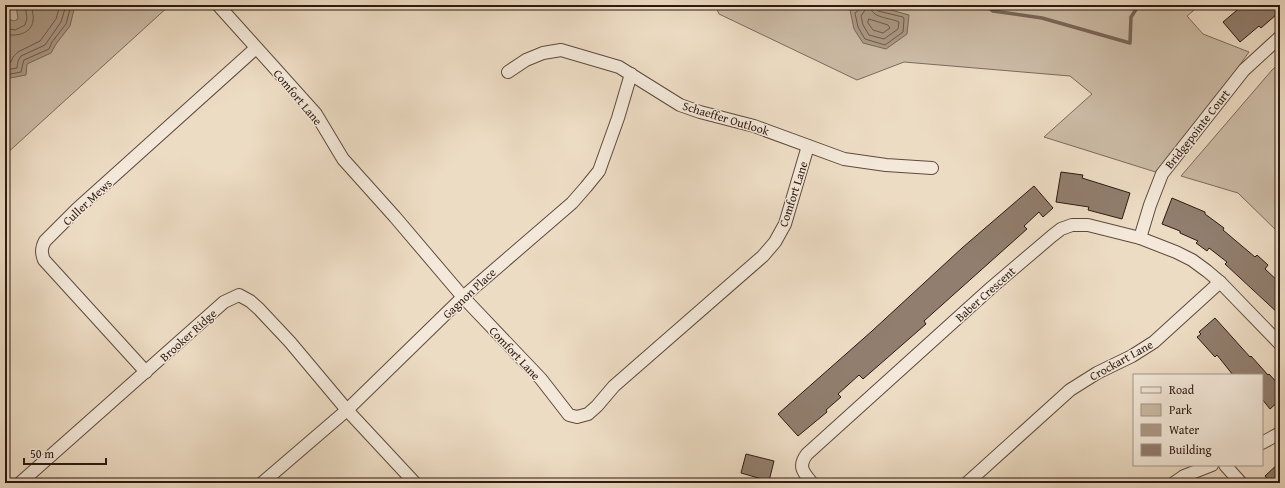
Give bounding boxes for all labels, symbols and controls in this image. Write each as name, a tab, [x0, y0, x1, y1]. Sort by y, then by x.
street label: Comfort Lane	[270, 65, 327, 129]
street label: Bridgepointe Court	[1161, 85, 1234, 172]
street label: Schaeffer Outlook	[681, 97, 772, 140]
street label: Comfort Lane	[774, 159, 812, 229]
street label: Culler Mews	[59, 175, 116, 229]
street label: Baber Crescent	[951, 262, 1019, 326]
street label: Gagnon Place	[439, 264, 500, 322]
street label: Brooker Ridge	[156, 305, 220, 365]
street label: Comfort Lane	[486, 322, 545, 384]
street label: Crockart Lane	[1086, 335, 1156, 384]
legend	[1133, 374, 1263, 466]
text: Road	[1169, 381, 1195, 398]
text: Park	[1169, 401, 1193, 418]
text: Water	[1169, 421, 1199, 438]
scale bar	[24, 440, 106, 466]
text: Building	[1169, 441, 1212, 458]
text: 50 m	[30, 445, 54, 462]

